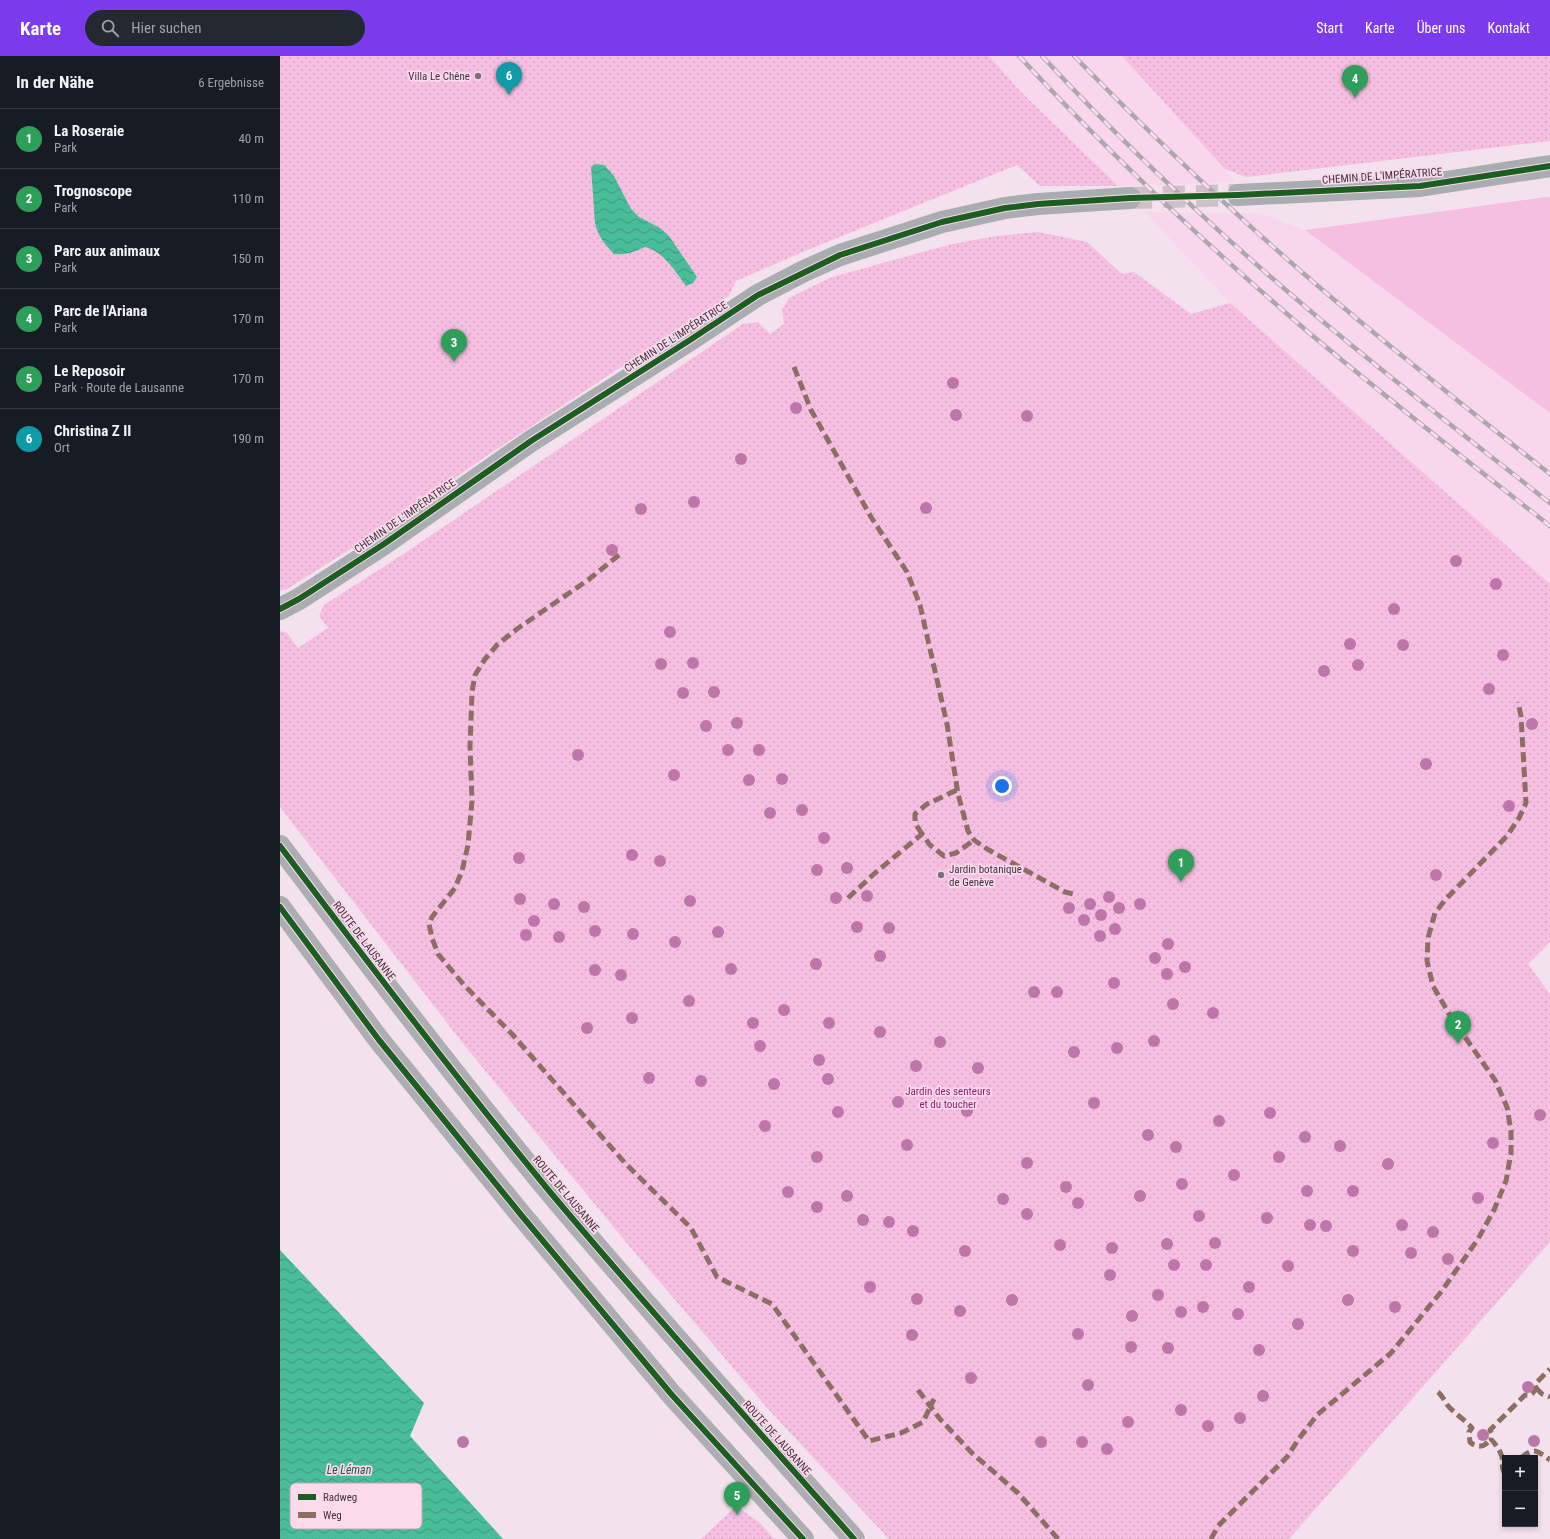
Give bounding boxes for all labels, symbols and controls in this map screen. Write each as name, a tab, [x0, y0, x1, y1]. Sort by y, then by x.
search box	[85, 10, 365, 46]
text: Karte	[20, 17, 61, 40]
icon: search	[99, 17, 121, 39]
text: Hier suchen	[131, 19, 202, 37]
text: Start	[1316, 20, 1343, 36]
text: Karte	[1365, 20, 1395, 36]
text: Über uns	[1417, 20, 1465, 36]
text: Kontakt	[1487, 20, 1530, 36]
pin: 6	[496, 62, 522, 95]
pin: 4	[1342, 65, 1368, 98]
place label: Villa Le Chêne	[408, 70, 470, 83]
marker: Villa Le Chêne	[473, 71, 483, 81]
text: In der Nähe	[16, 72, 94, 92]
text: 6 Ergebnisse	[198, 75, 264, 90]
text: La Roseraie	[54, 122, 124, 140]
text: 1	[26, 131, 32, 146]
text: 40 m	[238, 131, 264, 146]
text: Park	[54, 140, 77, 155]
street label: CHEMIN DE L'IMPÉRATRICE	[1321, 165, 1443, 187]
text: Trognoscope	[54, 182, 132, 200]
text: 2	[26, 191, 32, 206]
text: 110 m	[232, 191, 264, 206]
text: Park	[54, 200, 77, 215]
text: Parc aux animaux	[54, 242, 160, 260]
text: 3	[26, 251, 32, 266]
text: 150 m	[232, 251, 264, 266]
text: Park	[54, 260, 77, 275]
street label: CHEMIN DE L'IMPÉRATRICE	[622, 298, 731, 375]
text: Parc de l'Ariana	[54, 302, 147, 320]
text: 4	[26, 311, 32, 326]
text: 170 m	[232, 311, 264, 326]
text: Park	[54, 320, 77, 335]
pin: 3	[441, 329, 467, 362]
text: Le Reposoir	[54, 362, 125, 380]
text: 5	[26, 371, 32, 386]
text: 170 m	[232, 371, 264, 386]
text: Park · Route de Lausanne	[54, 380, 184, 395]
text: Christina Z II	[54, 422, 131, 440]
text: 6	[26, 431, 32, 446]
text: 190 m	[232, 431, 264, 446]
text: Ort	[54, 440, 70, 455]
street label: CHEMIN DE L'IMPÉRATRICE	[352, 476, 459, 556]
your location	[992, 776, 1012, 796]
pin: 1	[1168, 849, 1194, 882]
place label: Jardin botanique de Genève	[949, 863, 1022, 889]
marker: Jardin botanique de Genève	[936, 870, 946, 880]
street label: ROUTE DE LAUSANNE	[330, 899, 398, 983]
pin: 2	[1445, 1011, 1471, 1044]
park label: Jardin des senteurs et du toucher	[905, 1085, 991, 1111]
street label: ROUTE DE LAUSANNE	[530, 1153, 602, 1235]
street label: ROUTE DE LAUSANNE	[740, 1398, 814, 1478]
map controls	[1502, 1455, 1538, 1527]
button: +	[1502, 1455, 1538, 1491]
water label: Le Léman	[327, 1463, 372, 1477]
pin: 5	[724, 1482, 750, 1515]
legend	[290, 1483, 422, 1529]
text: Radweg	[323, 1491, 357, 1504]
button: −	[1502, 1491, 1538, 1527]
text: Weg	[323, 1509, 342, 1522]

